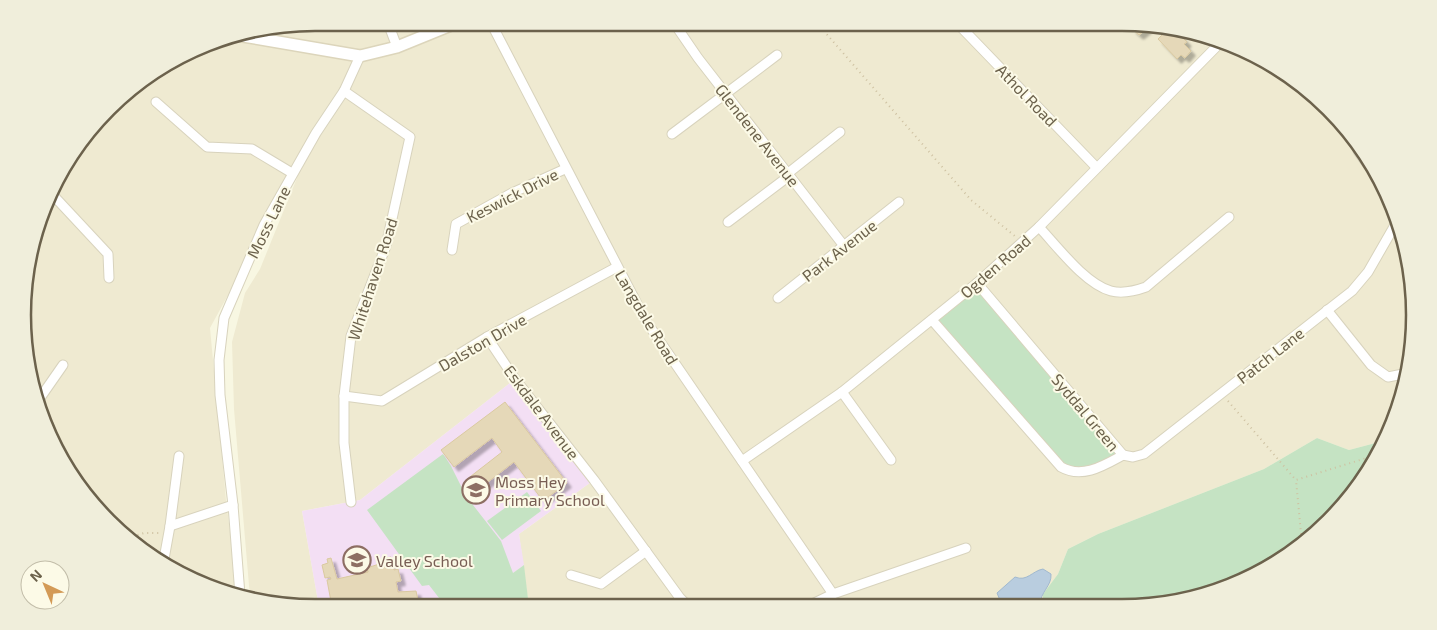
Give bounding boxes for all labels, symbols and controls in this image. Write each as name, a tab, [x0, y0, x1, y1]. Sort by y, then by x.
street label: Athol Road	[993, 60, 1061, 130]
street label: Glendene Avenue	[712, 80, 804, 190]
street label: Keswick Drive	[463, 164, 561, 226]
street label: Moss Lane	[242, 183, 294, 261]
street label: Whitehaven Road	[343, 215, 401, 343]
street label: Park Avenue	[798, 215, 880, 285]
street label: Ogden Road	[956, 230, 1034, 302]
street label: Langdale Road	[611, 266, 683, 368]
street label: Dalston Drive	[435, 309, 529, 375]
street label: Patch Lane	[1233, 323, 1307, 387]
street label: Eskdale Avenue	[500, 361, 584, 463]
street label: Syddal Green	[1048, 370, 1124, 454]
place label: Moss Hey Primary School	[495, 472, 605, 509]
school or university icon: Moss Hey Primary School	[461, 475, 491, 505]
school or university icon: Valley School	[342, 545, 372, 575]
place label: Valley School	[376, 551, 473, 570]
north arrow	[20, 560, 70, 610]
text: N	[26, 566, 45, 585]

